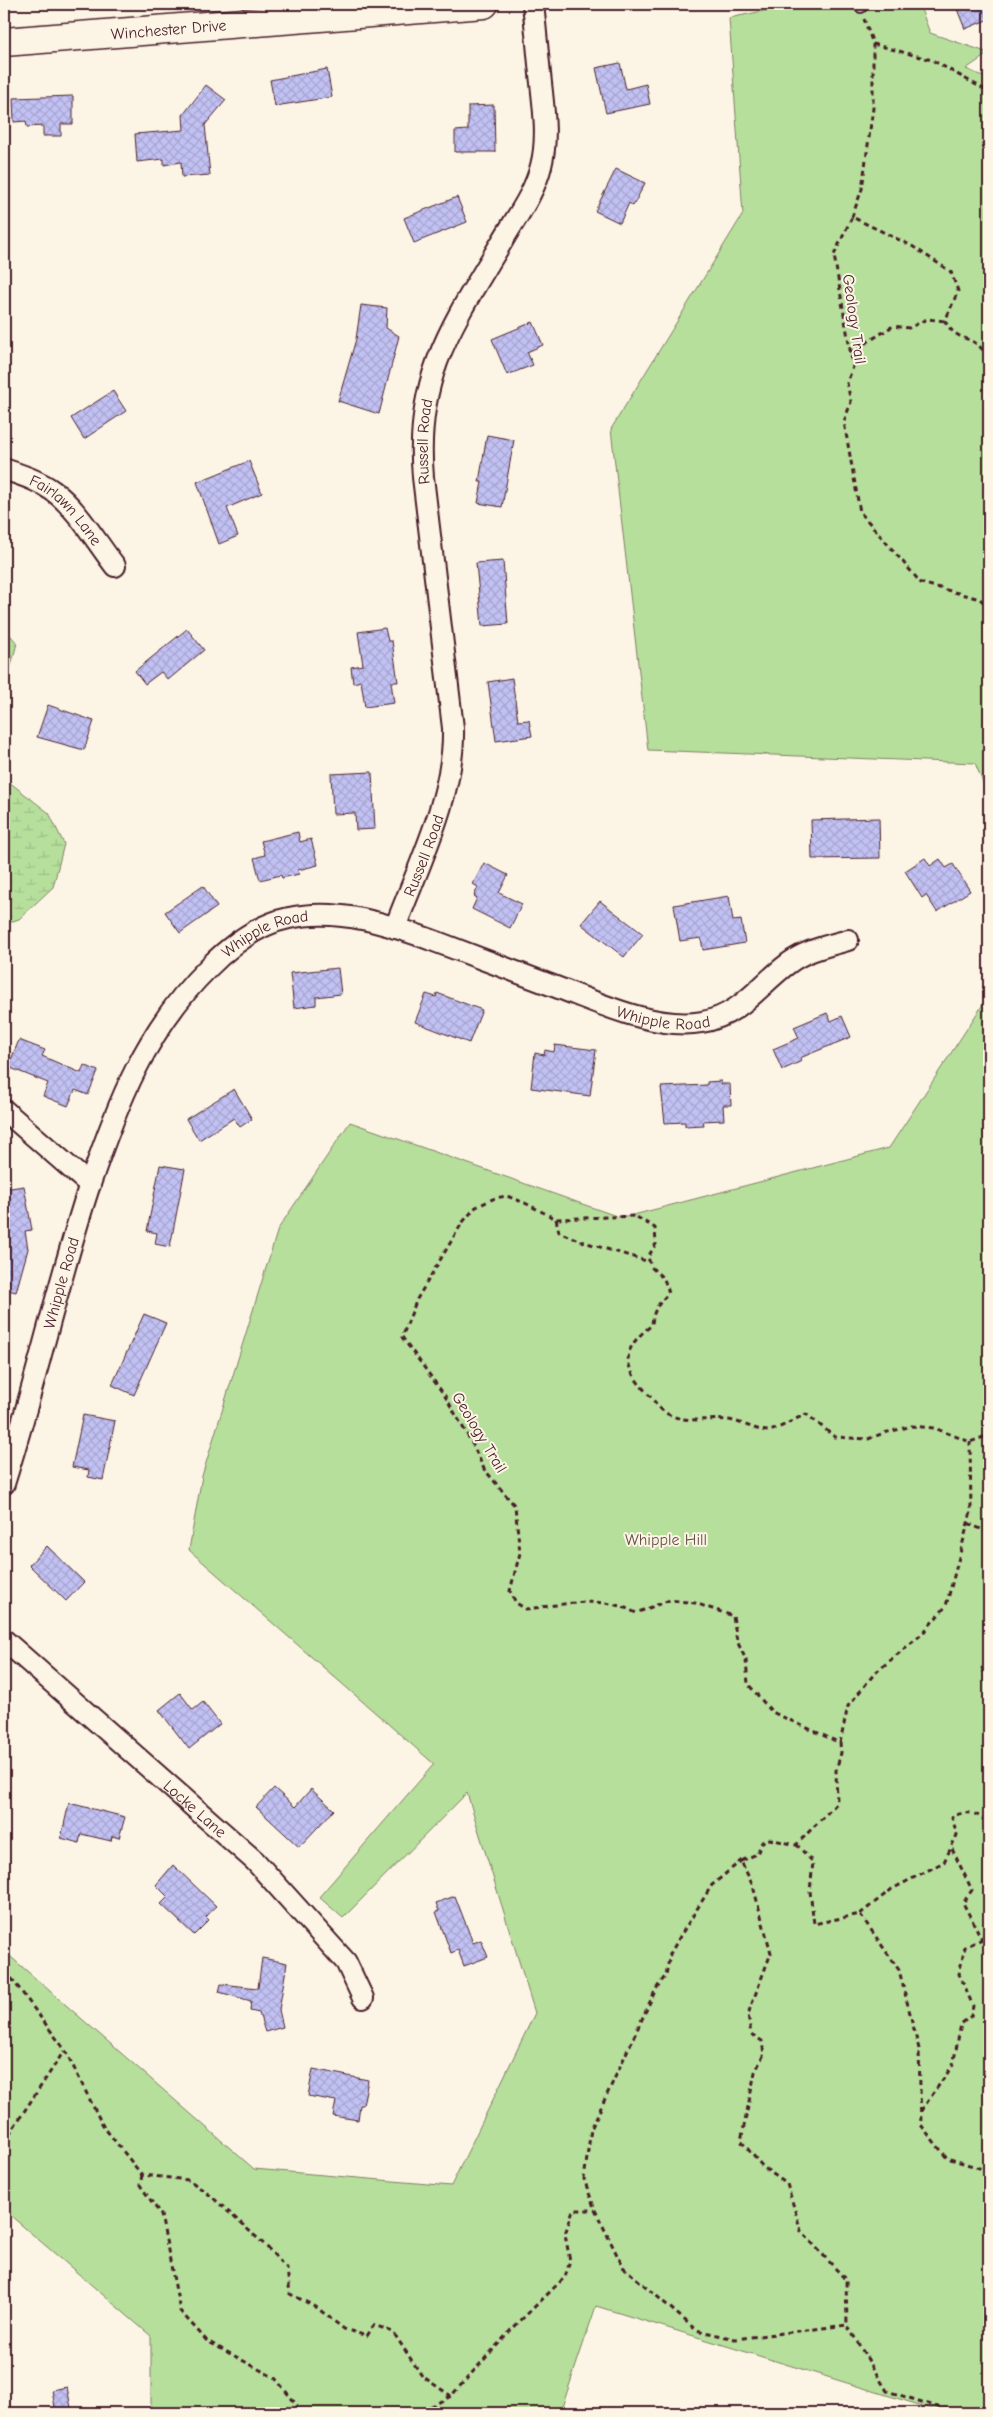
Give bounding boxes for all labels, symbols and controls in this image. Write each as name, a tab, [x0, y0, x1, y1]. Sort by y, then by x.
street label: Winchester Drive	[110, 16, 227, 44]
street label: Geology Trail	[839, 273, 869, 365]
street label: Russell Road	[414, 397, 436, 485]
street label: Fairlawn Lane	[27, 471, 105, 549]
street label: Russell Road	[400, 812, 448, 899]
street label: Whipple Road	[218, 907, 309, 961]
street label: Whipple Road	[614, 1003, 712, 1034]
street label: Whipple Road	[40, 1235, 83, 1331]
street label: Geology Trail	[448, 1389, 510, 1476]
park label: Whipple Hill	[625, 1531, 707, 1549]
street label: Locke Lane	[160, 1777, 230, 1842]

